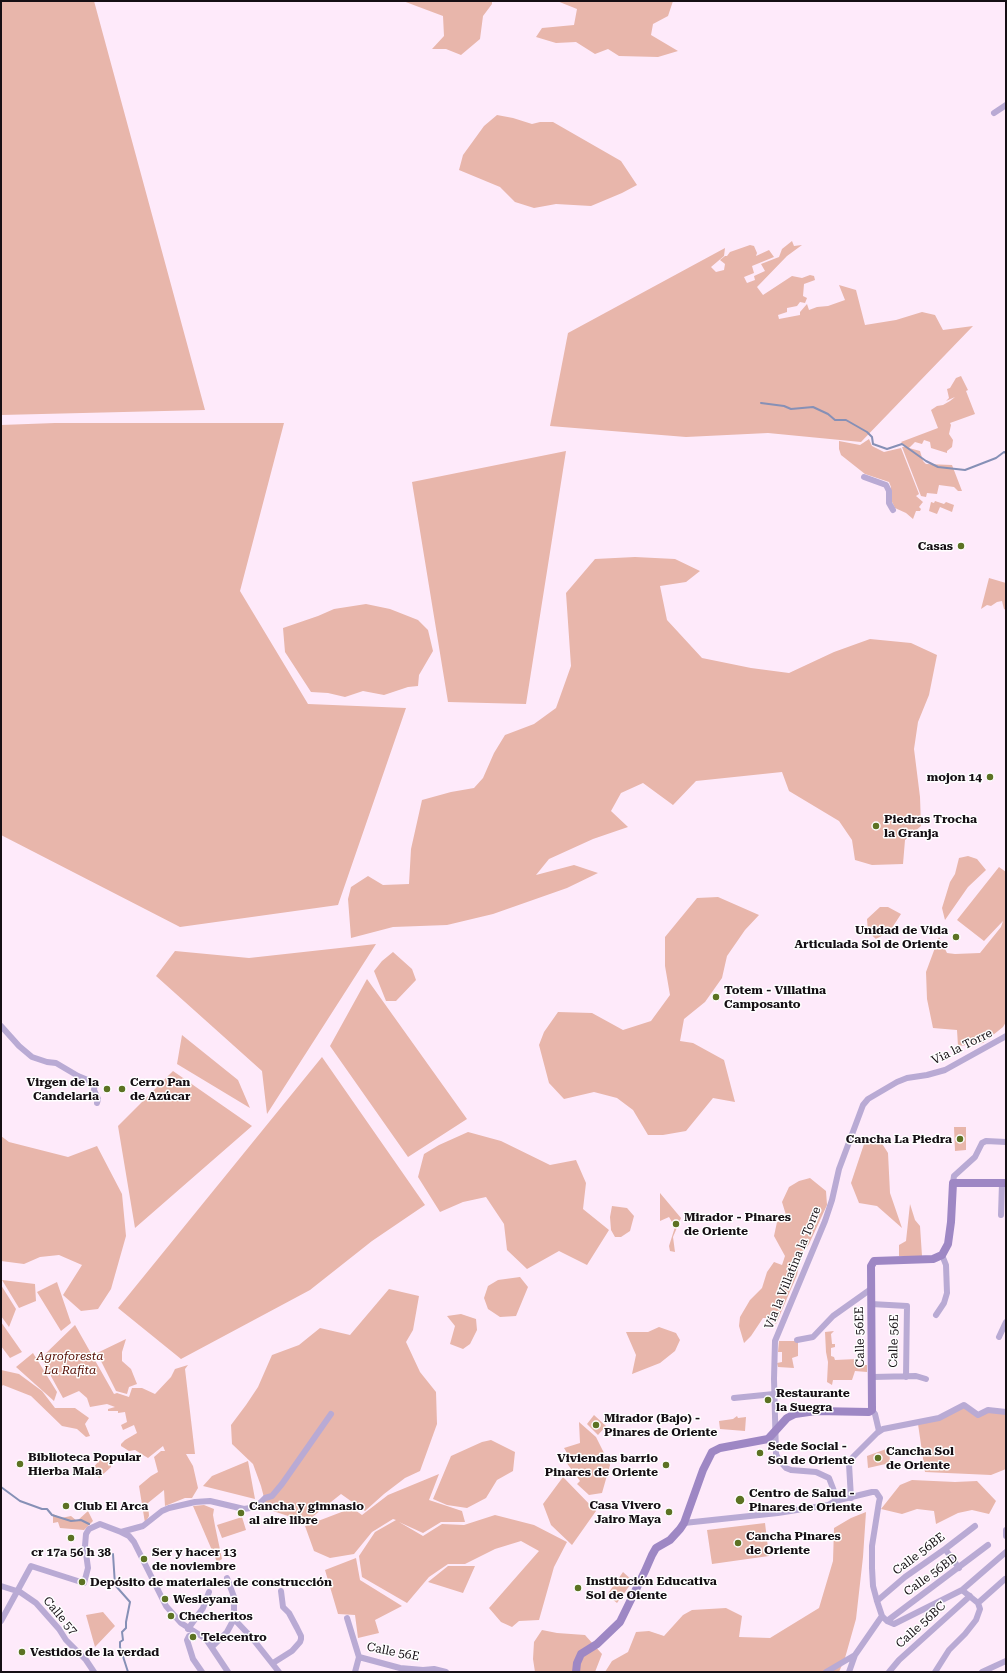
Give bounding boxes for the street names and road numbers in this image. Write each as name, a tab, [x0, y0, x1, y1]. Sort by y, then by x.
street label: Via la Torre	[929, 1026, 995, 1068]
street label: Vía la Villatina la Torre	[762, 1205, 824, 1331]
street label: Calle 56EE	[852, 1306, 868, 1368]
street label: Calle 56E	[886, 1314, 902, 1368]
street label: Calle 56BE	[890, 1530, 948, 1578]
street label: Calle 56BD	[901, 1551, 961, 1599]
street label: Calle 57	[40, 1594, 80, 1638]
street label: Calle 56BC	[893, 1599, 949, 1651]
street label: Calle 56E	[365, 1640, 421, 1664]

